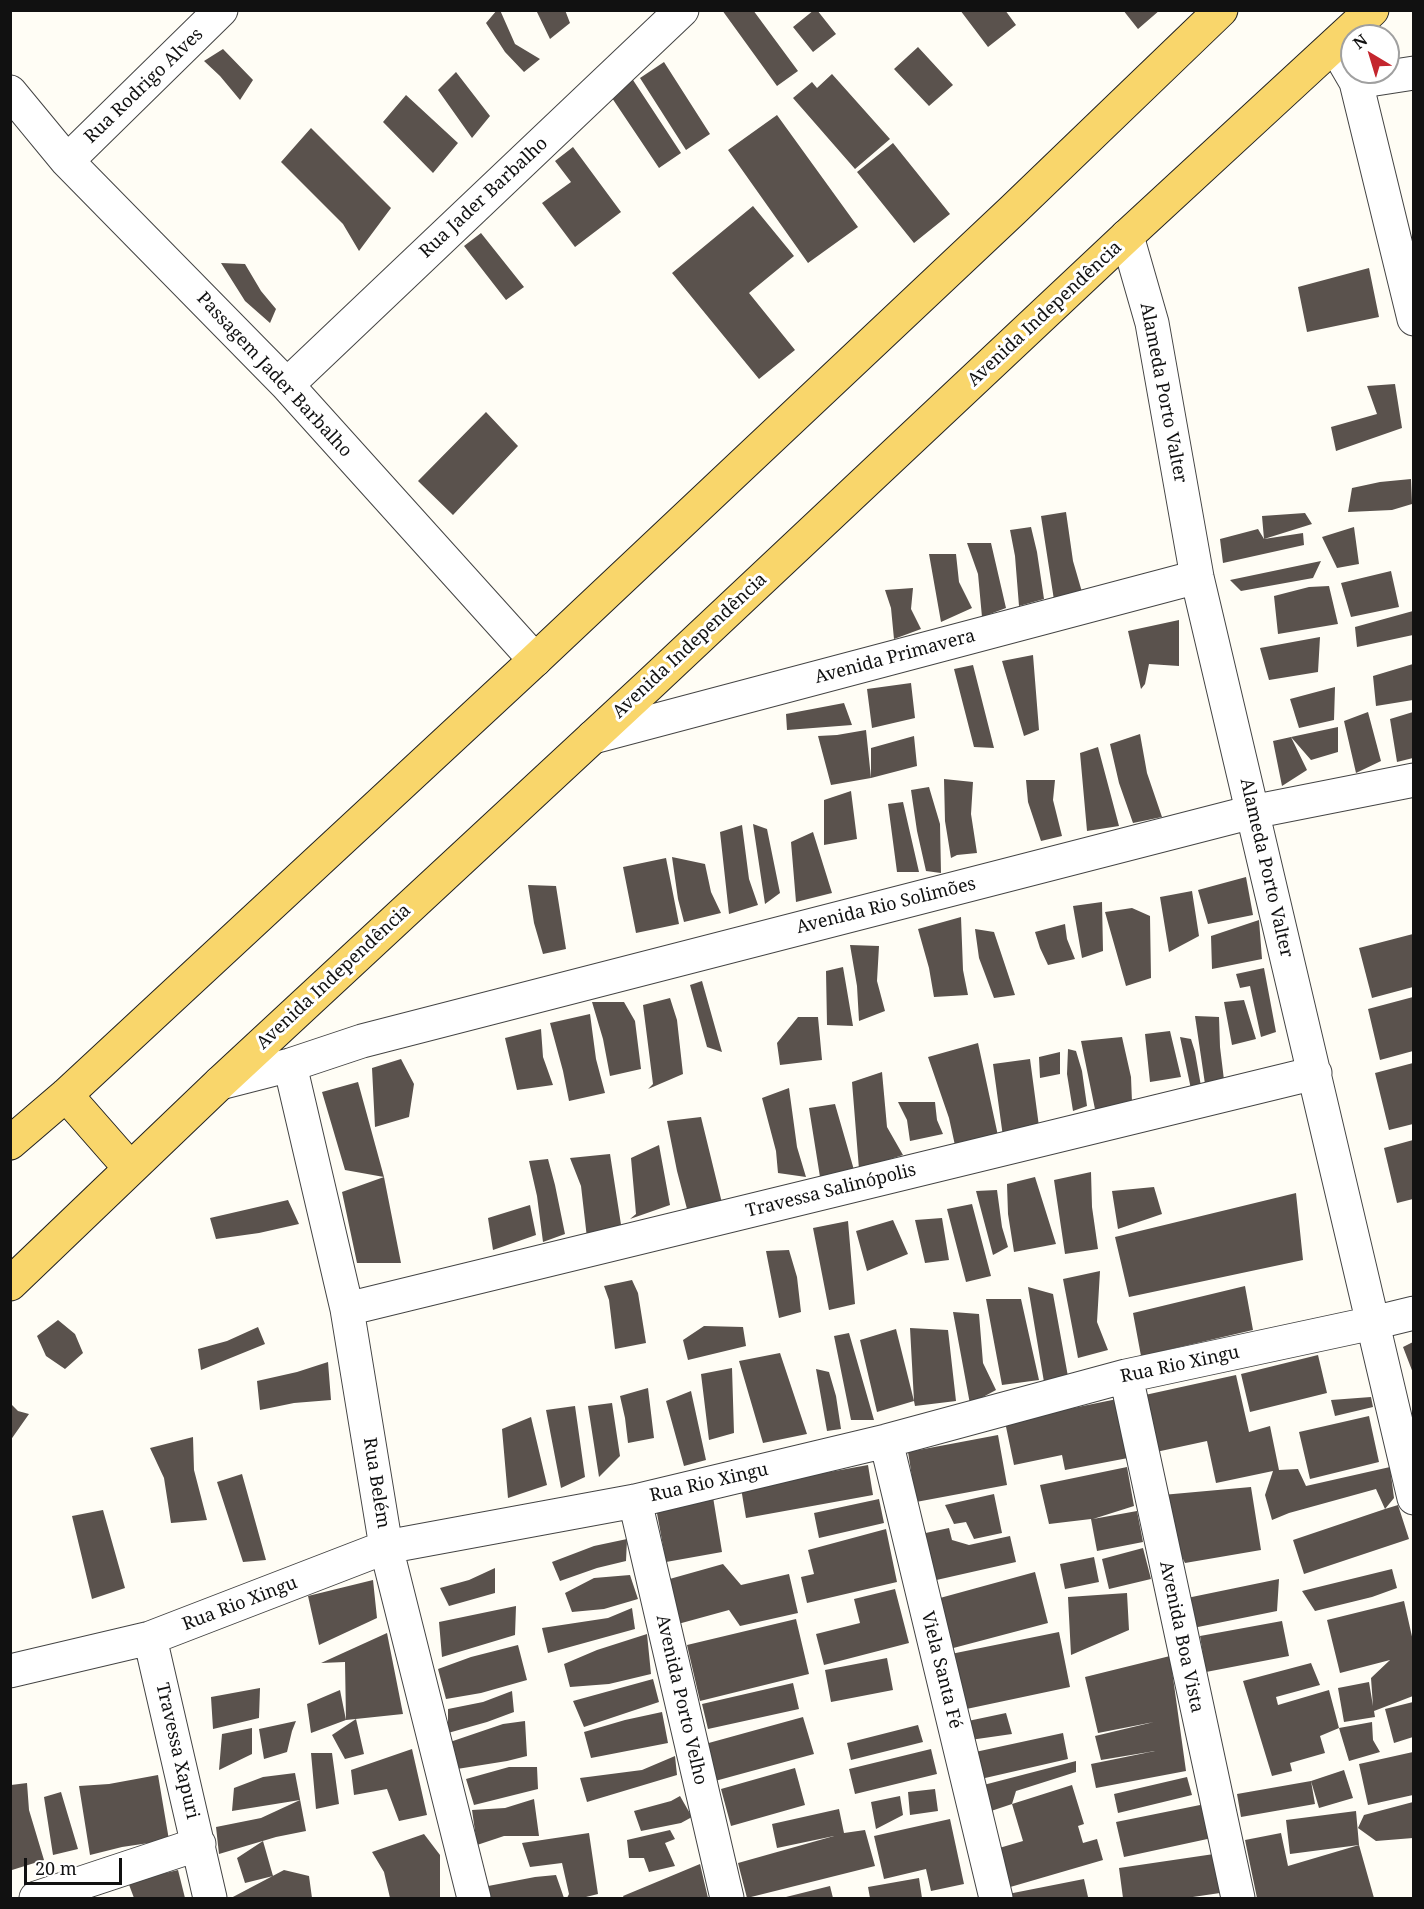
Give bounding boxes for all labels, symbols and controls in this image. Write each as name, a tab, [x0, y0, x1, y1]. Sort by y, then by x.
street label: Rua Rodrigo Alves	[80, 24, 208, 148]
north arrow	[1340, 24, 1400, 84]
text: N	[1348, 29, 1372, 54]
street label: Rua Jader Barbalho	[415, 133, 553, 263]
street label: Avenida Independência	[963, 237, 1127, 391]
street label: Passagem Jader Barbalho	[192, 288, 356, 462]
street label: Alameda Porto Valter	[1135, 301, 1191, 485]
street label: Avenida Independência	[608, 569, 772, 723]
street label: Avenida Primavera	[812, 625, 978, 689]
street label: Alameda Porto Valter	[1235, 776, 1297, 960]
street label: Avenida Rio Solimões	[794, 873, 978, 939]
street label: Avenida Independência	[252, 900, 416, 1054]
street label: Travessa Salinópolis	[744, 1159, 918, 1223]
street label: Rua Rio Xingu	[1119, 1342, 1241, 1388]
street label: Rua Belém	[358, 1436, 394, 1530]
street label: Rua Rio Xingu	[648, 1459, 770, 1507]
street label: Avenida Boa Vista	[1154, 1559, 1208, 1715]
street label: Rua Rio Xingu	[180, 1572, 300, 1636]
street label: Viela Santa Fé	[916, 1609, 966, 1731]
street label: Avenida Porto Velho	[651, 1613, 711, 1787]
street label: Travessa Xapuri	[151, 1681, 203, 1821]
scale bar	[27, 1846, 124, 1884]
text: 20 m	[35, 1856, 77, 1880]

